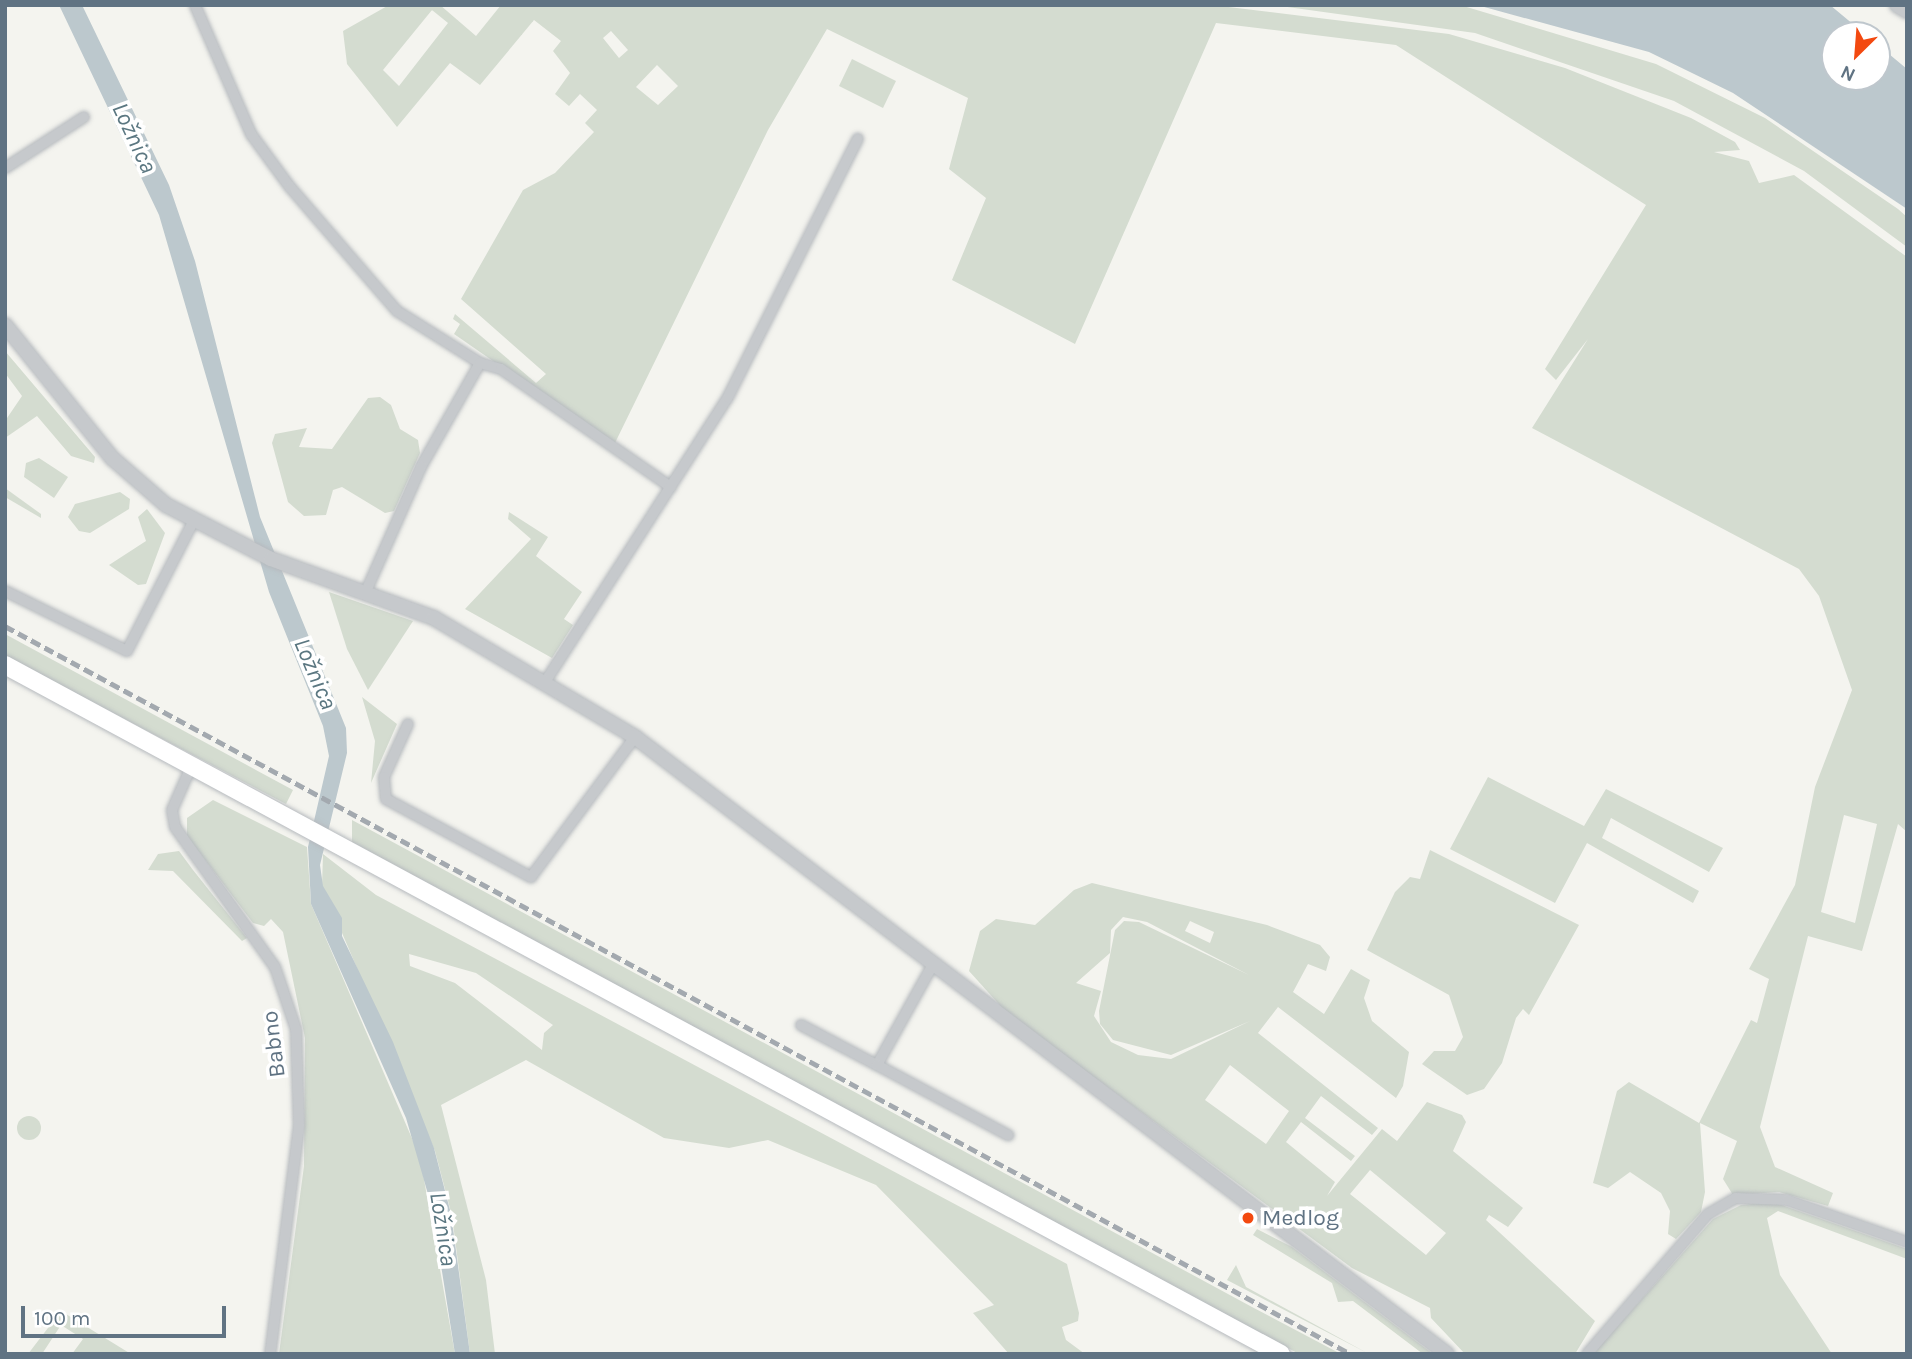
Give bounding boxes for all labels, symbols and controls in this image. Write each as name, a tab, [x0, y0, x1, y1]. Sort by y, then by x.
north arrow	[1821, 21, 1891, 91]
text: N	[1837, 60, 1859, 86]
water label: Ložnica	[105, 98, 163, 178]
water label: Ložnica	[287, 634, 343, 714]
street label: Babno	[256, 1009, 292, 1079]
water label: Ložnica	[423, 1190, 463, 1268]
place label: Medlog	[1262, 1204, 1339, 1232]
marker: Medlog	[1240, 1210, 1256, 1226]
scale bar	[24, 1292, 229, 1336]
text: 100 m	[34, 1306, 91, 1330]

